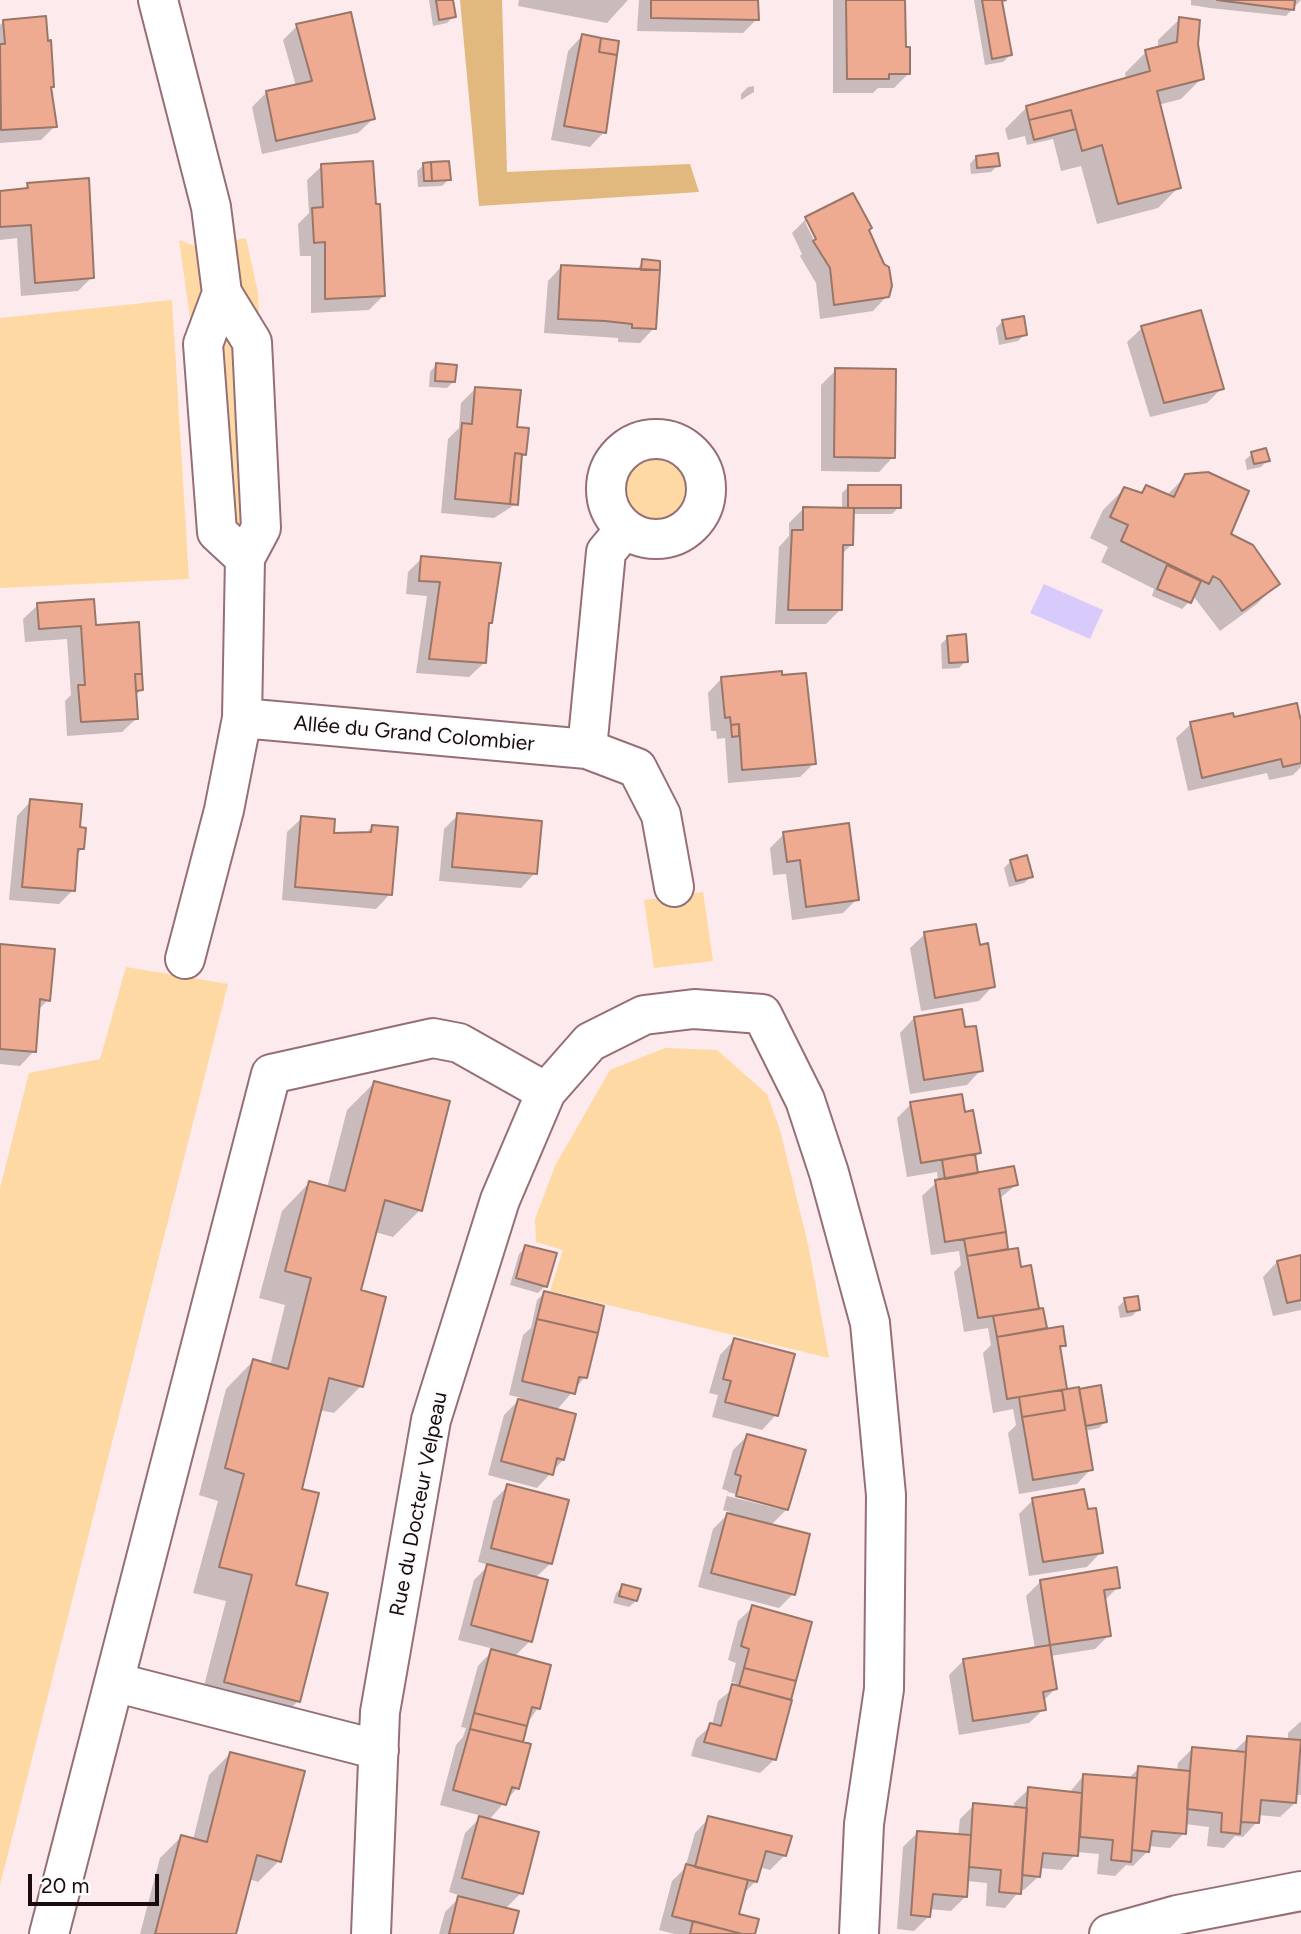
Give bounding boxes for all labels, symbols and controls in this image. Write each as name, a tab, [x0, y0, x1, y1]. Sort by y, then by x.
street label: Allée du Grand Colombier	[293, 711, 535, 757]
street label: Rue du Docteur Velpeau	[385, 1390, 453, 1618]
scale bar	[32, 1860, 163, 1904]
text: 20 m	[41, 1873, 89, 1898]

